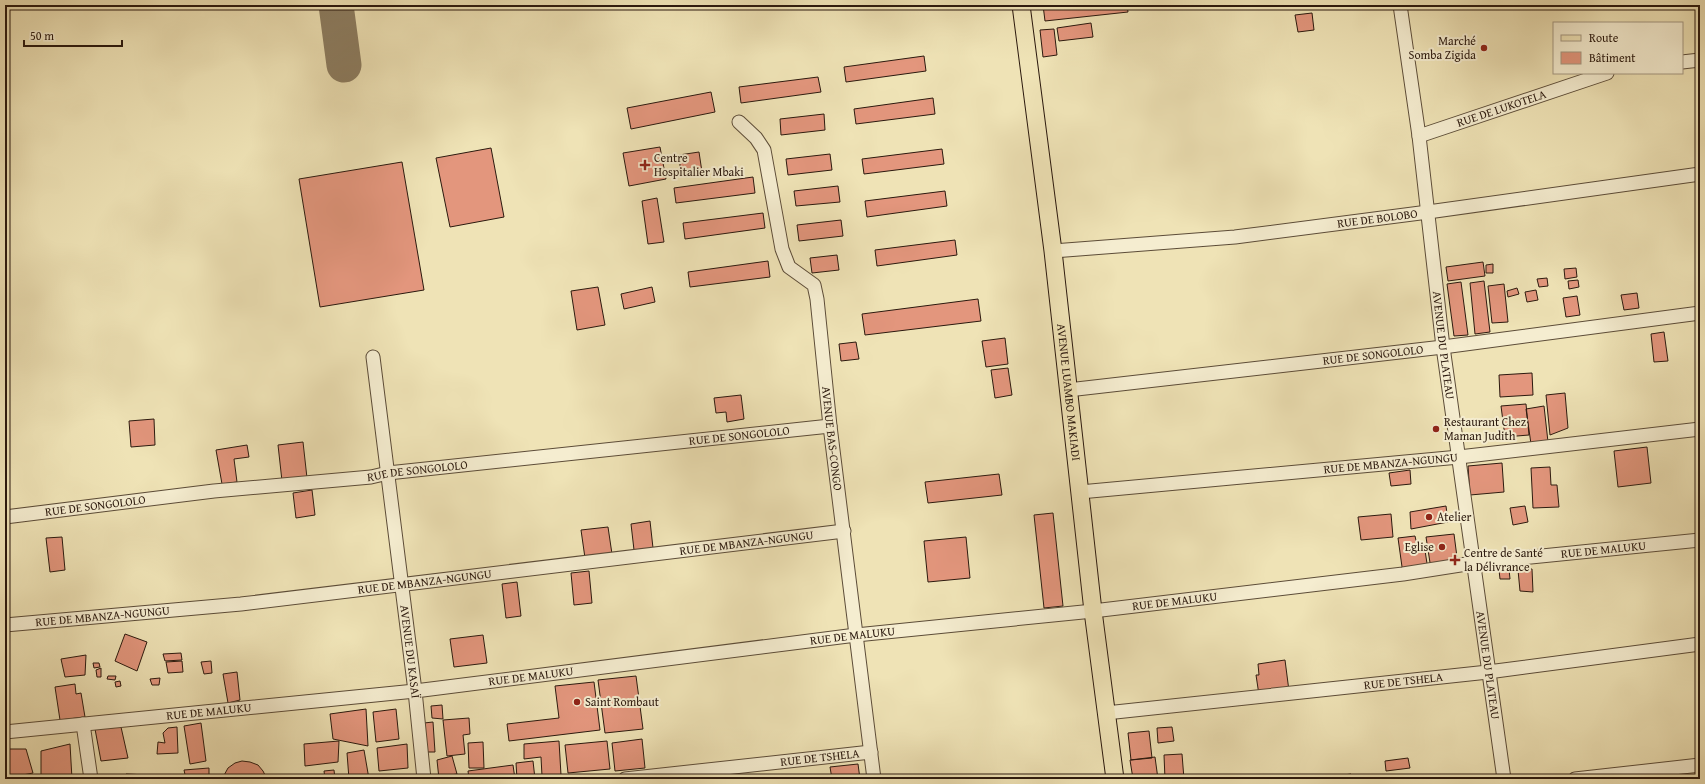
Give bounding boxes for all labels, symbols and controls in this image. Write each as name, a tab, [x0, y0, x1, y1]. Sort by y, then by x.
scale bar	[24, 22, 122, 48]
legend	[1553, 22, 1683, 74]
text: 50 m	[30, 27, 54, 44]
text: Route	[1589, 29, 1619, 46]
place label: Marché Somba Zigida	[1409, 32, 1476, 63]
marker: Marché Somba Zigida	[1479, 43, 1489, 53]
text: Bâtiment	[1589, 49, 1636, 66]
street label: RUE DE LUKOTELA	[1454, 85, 1549, 131]
place label: Centre Hospitalier Mbaki	[654, 149, 744, 180]
marker: Centre Hospitalier Mbaki	[639, 159, 651, 171]
street label: RUE DE BOLOBO	[1336, 204, 1418, 232]
street label: AVENUE DU PLATEAU	[1429, 290, 1459, 401]
street label: AVENUE LUAMBO MAKIADI	[1053, 322, 1085, 462]
street label: RUE DE SONGOLOLO	[1322, 340, 1424, 369]
street label: AVENUE BAS-CONGO	[818, 385, 847, 491]
place label: Restaurant Chez Maman Judith	[1444, 413, 1526, 444]
street label: RUE DE SONGOLOLO	[688, 421, 791, 449]
marker: Restaurant Chez Maman Judith	[1431, 424, 1441, 434]
street label: RUE DE MBANZA-NGUNGU	[1323, 448, 1459, 477]
street label: RUE DE SONGOLOLO	[366, 456, 468, 485]
street label: RUE DE SONGOLOLO	[44, 491, 147, 520]
place label: Atelier	[1437, 508, 1472, 525]
marker: Atelier	[1424, 512, 1434, 522]
street label: RUE DE MBANZA-NGUNGU	[678, 526, 814, 559]
street label: RUE DE MALUKU	[1560, 537, 1647, 562]
place label: Eglise	[1405, 538, 1434, 555]
marker: Eglise	[1437, 542, 1447, 552]
place label: Centre de Santé la Délivrance	[1464, 544, 1543, 575]
marker: Centre de Santé la Délivrance	[1449, 554, 1461, 566]
street label: RUE DE MBANZA-NGUNGU	[357, 565, 493, 598]
street label: RUE DE MALUKU	[1131, 587, 1218, 614]
street label: RUE DE MBANZA-NGUNGU	[35, 601, 171, 630]
street label: AVENUE DU KASAÏ	[396, 604, 425, 699]
street label: AVENUE DU PLATEAU	[1472, 610, 1504, 720]
street label: RUE DE MALUKU	[809, 622, 896, 649]
street label: RUE DE MALUKU	[487, 662, 575, 690]
street label: RUE DE TSHELA	[1363, 668, 1444, 693]
place label: Saint Rombaut	[585, 693, 660, 710]
marker: Saint Rombaut	[572, 697, 582, 707]
street label: RUE DE MALUKU	[166, 698, 252, 724]
street label: RUE DE TSHELA	[779, 744, 861, 770]

